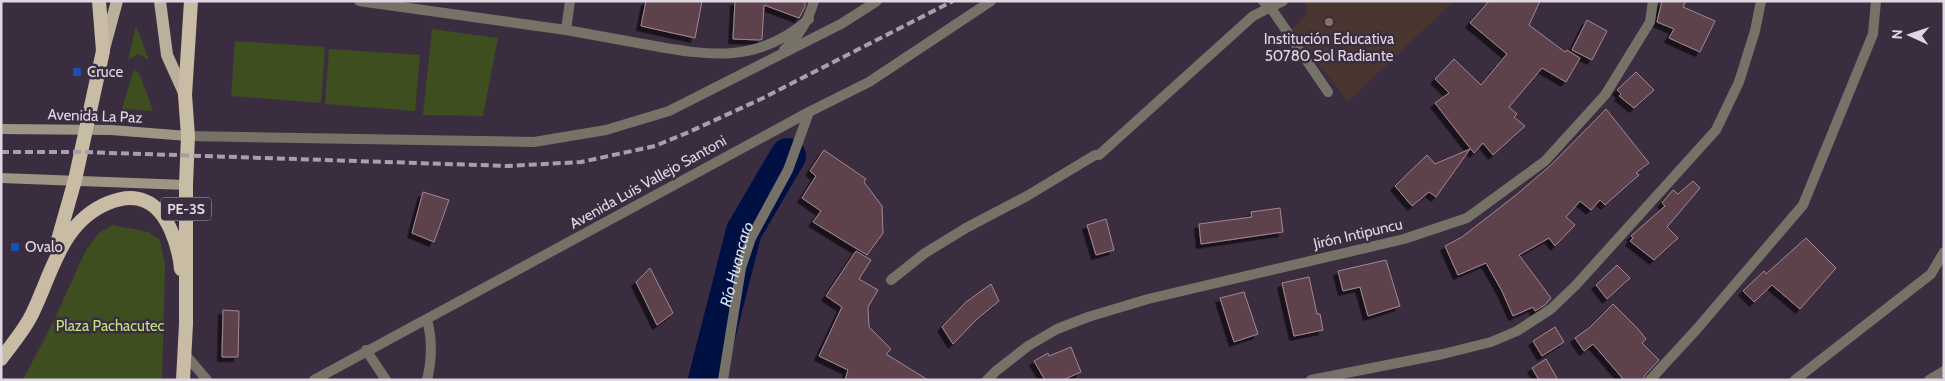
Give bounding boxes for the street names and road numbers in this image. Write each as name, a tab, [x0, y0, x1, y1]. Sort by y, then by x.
street label: Avenida La Paz	[47, 105, 143, 127]
street label: Avenida Luis Vallejo Santoni	[566, 131, 730, 233]
road number: PE-3S	[161, 198, 211, 220]
street label: Jirón Intipuncu	[1311, 215, 1404, 253]

